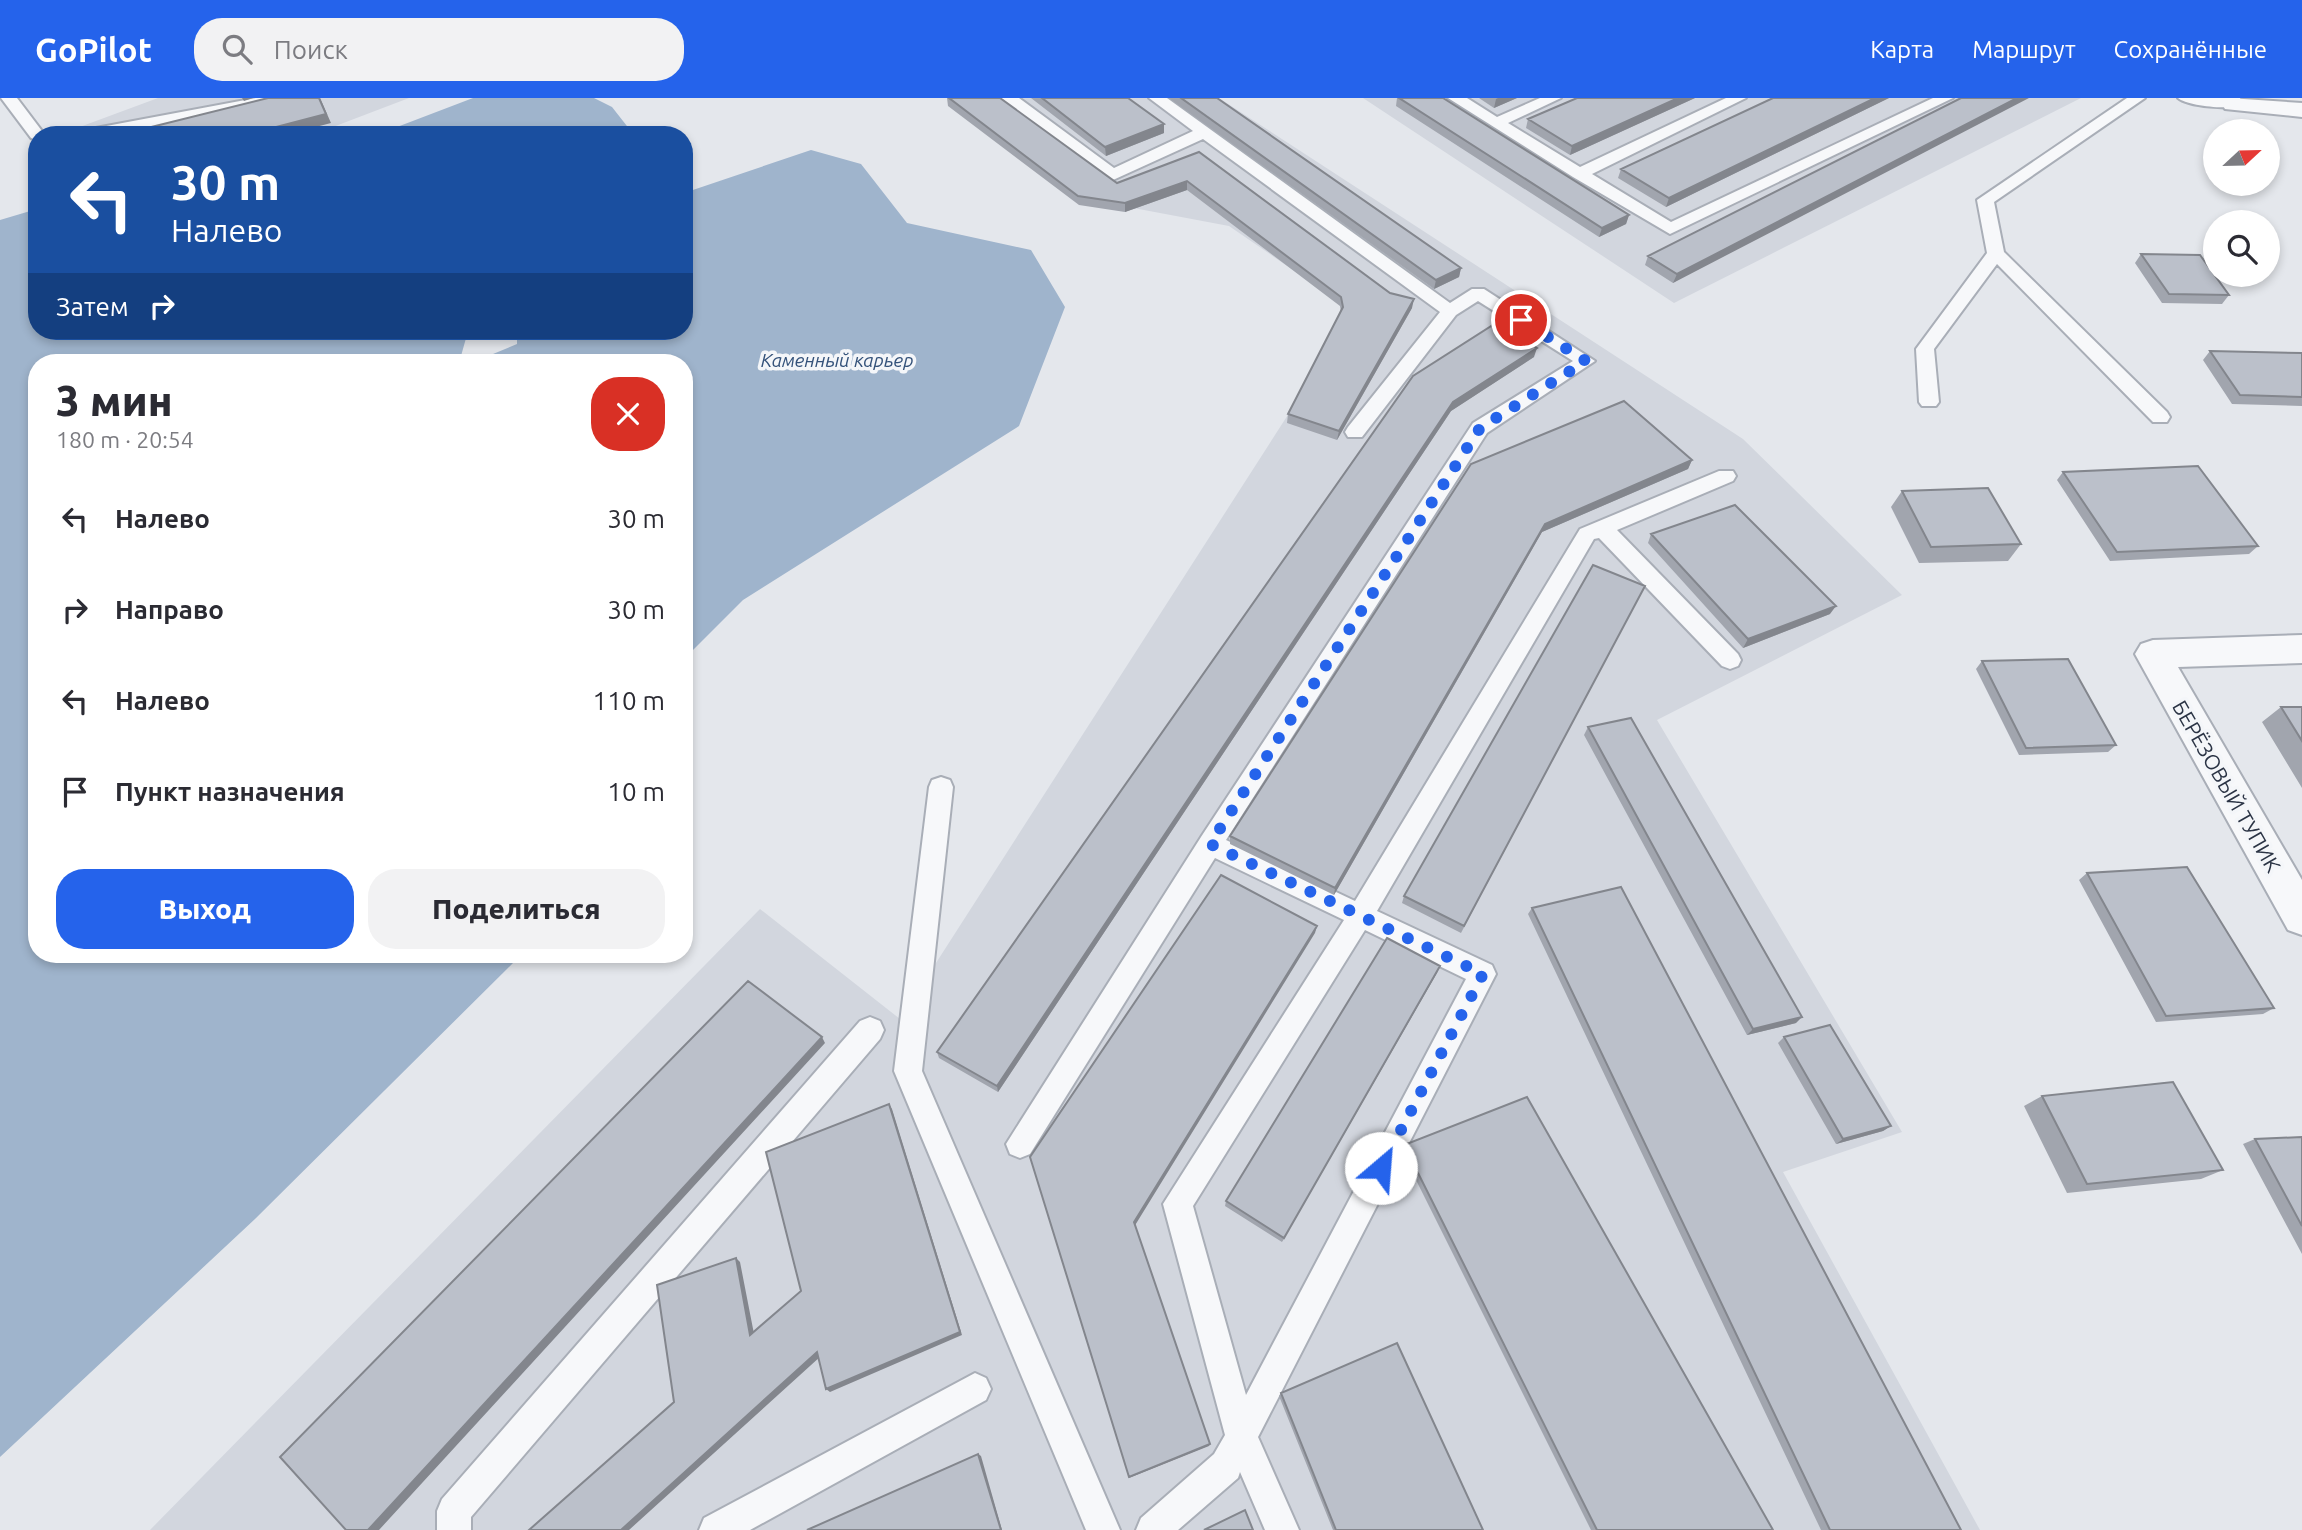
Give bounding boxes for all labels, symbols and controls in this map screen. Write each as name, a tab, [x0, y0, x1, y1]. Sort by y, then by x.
search box	[194, 18, 684, 81]
icon: search	[218, 30, 256, 68]
text: GoPilot	[35, 31, 152, 68]
text: Поиск	[274, 35, 348, 64]
text: Карта	[1870, 36, 1934, 63]
text: Маршрут	[1972, 36, 2076, 63]
text: Сохранённые	[2114, 36, 2267, 63]
north arrow	[2203, 119, 2280, 196]
map controls	[2203, 119, 2280, 287]
icon: left	[56, 154, 147, 245]
text: 30 m	[171, 154, 280, 209]
button: search	[2203, 210, 2280, 287]
text: Налево	[171, 212, 283, 248]
icon: right	[143, 287, 181, 325]
pin	[1491, 290, 1551, 350]
text: Затем	[56, 292, 129, 321]
icon: arrive	[1502, 301, 1540, 339]
water label: Каменный карьер	[761, 349, 913, 371]
text: 3 мин	[56, 377, 173, 424]
button: close	[591, 377, 665, 451]
text: 180 m · 20:54	[56, 427, 194, 452]
icon: left	[56, 500, 94, 538]
text: Налево	[115, 504, 210, 533]
text: 30 m	[607, 504, 665, 533]
icon: right	[56, 591, 94, 629]
text: Направо	[115, 595, 224, 624]
text: 30 m	[607, 595, 665, 624]
icon: left	[56, 682, 94, 720]
text: Налево	[115, 686, 210, 715]
text: 110 m	[593, 686, 665, 715]
street label: БЕРЁЗОВЫЙ ТУПИК	[2168, 696, 2286, 876]
icon: arrive	[56, 773, 94, 811]
text: Пункт назначения	[115, 777, 345, 806]
text: 10 m	[607, 777, 665, 806]
button: Выход	[56, 869, 354, 949]
button: Поделиться	[368, 869, 665, 949]
position arrow	[1344, 1131, 1418, 1205]

